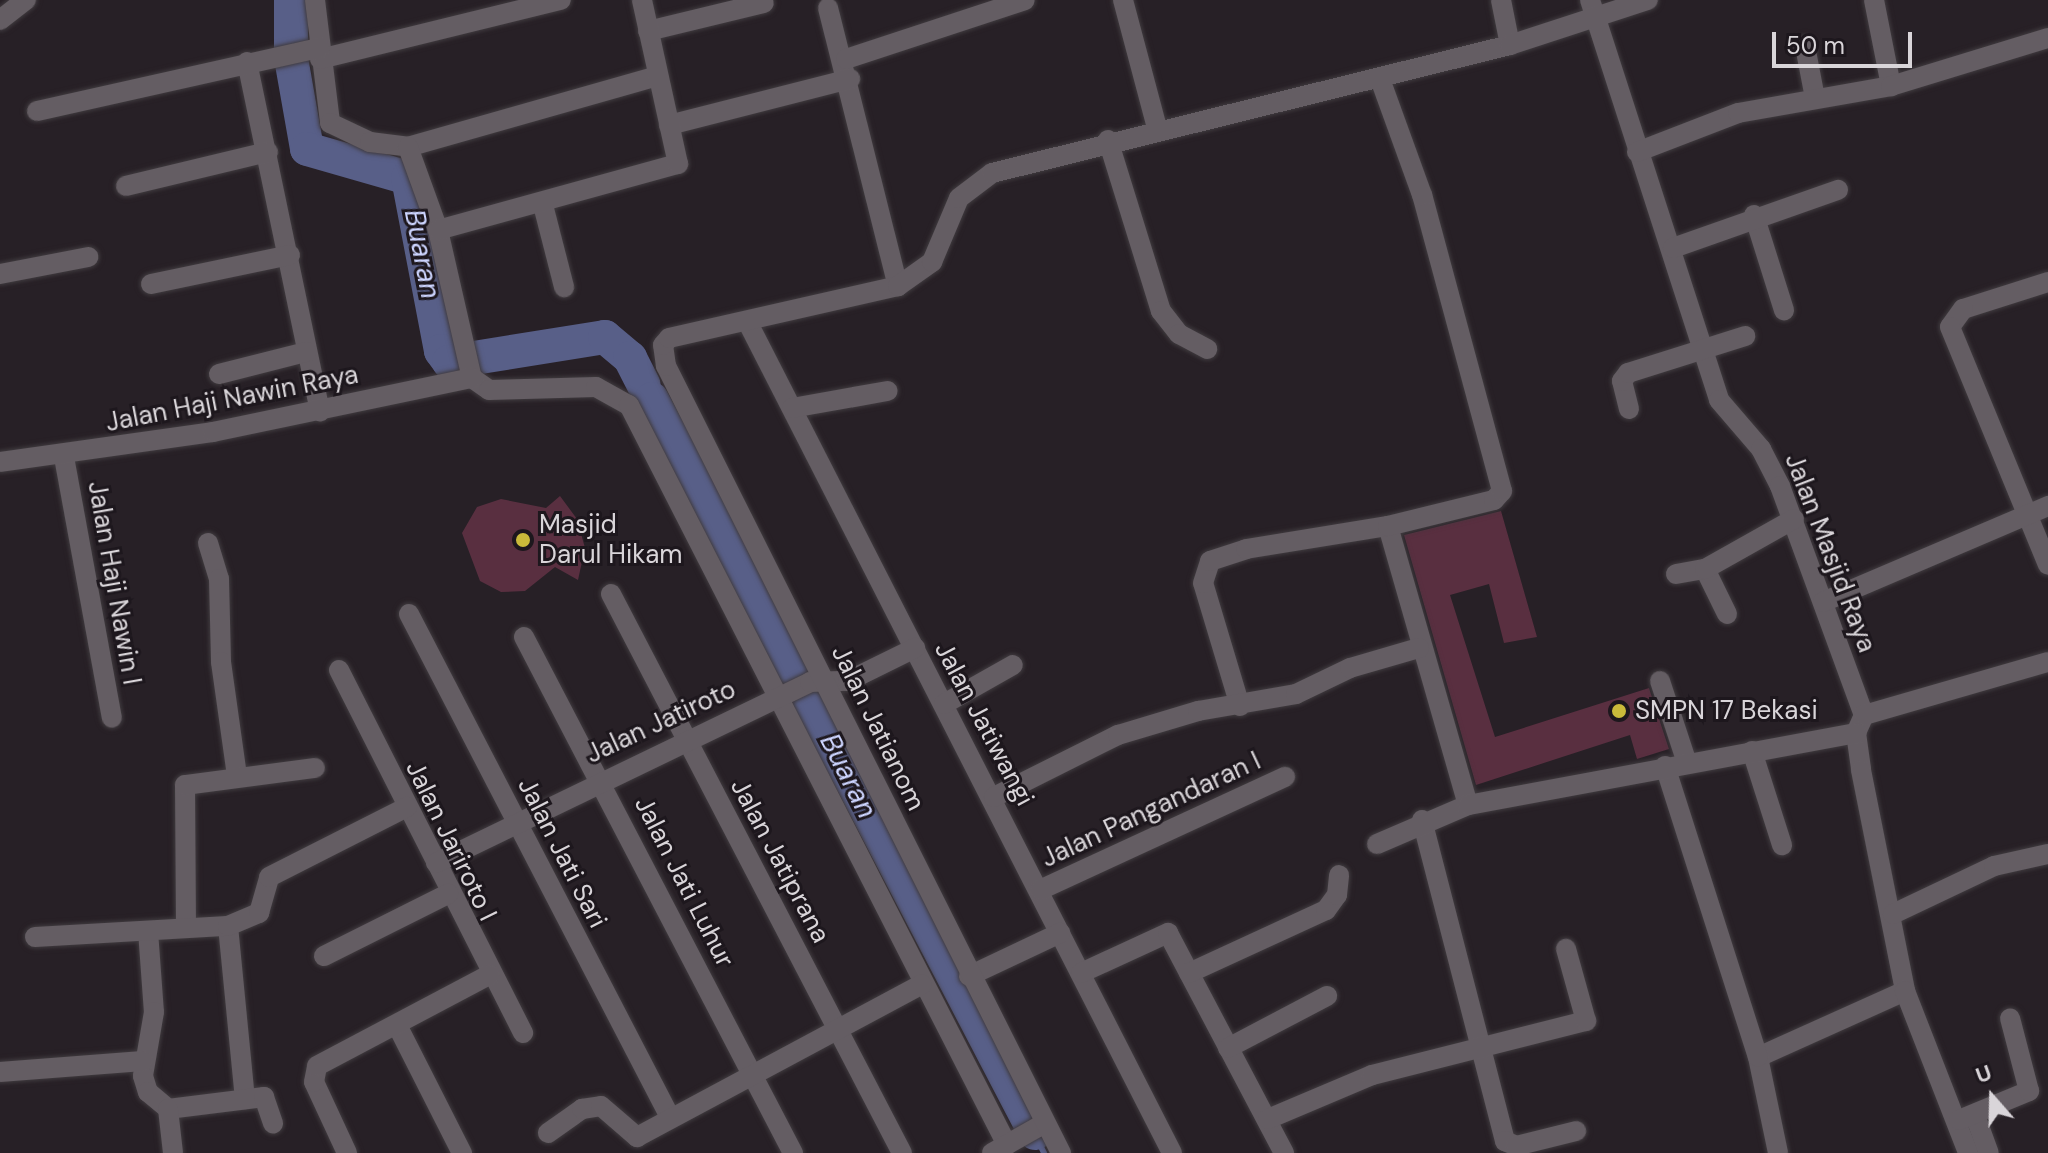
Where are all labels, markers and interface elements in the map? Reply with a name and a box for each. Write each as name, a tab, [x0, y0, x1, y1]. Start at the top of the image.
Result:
scale bar	[1776, 16, 1916, 66]
text: 50 m	[1786, 30, 1845, 61]
water label: Buaran	[397, 206, 447, 302]
street label: Jalan Haji Nawin Raya	[103, 359, 361, 439]
street label: Jalan Masjid Raya	[1778, 449, 1882, 657]
street label: Jalan Haji Nawin I	[81, 479, 147, 687]
place label: Masjid Darul Hikam	[539, 509, 683, 570]
marker: Masjid Darul Hikam	[514, 531, 532, 549]
street label: Jalan Jatiwangi	[928, 637, 1040, 811]
street label: Jalan Jatianom	[825, 640, 931, 816]
street label: Jalan Jatiroto	[581, 674, 741, 770]
place label: SMPN 17 Bekasi	[1635, 695, 1818, 727]
marker: SMPN 17 Bekasi	[1610, 702, 1628, 720]
water label: Buaran	[813, 728, 883, 824]
street label: Jalan Pangandaran I	[1036, 746, 1266, 874]
street label: Jalan Jariroto I	[399, 756, 503, 926]
street label: Jalan Jati Sari	[511, 773, 613, 933]
street label: Jalan Jatiprana	[724, 774, 836, 948]
street label: Jalan Jati Luhur	[628, 792, 740, 972]
north arrow	[1952, 1057, 2032, 1137]
text: U	[1972, 1058, 1996, 1090]

